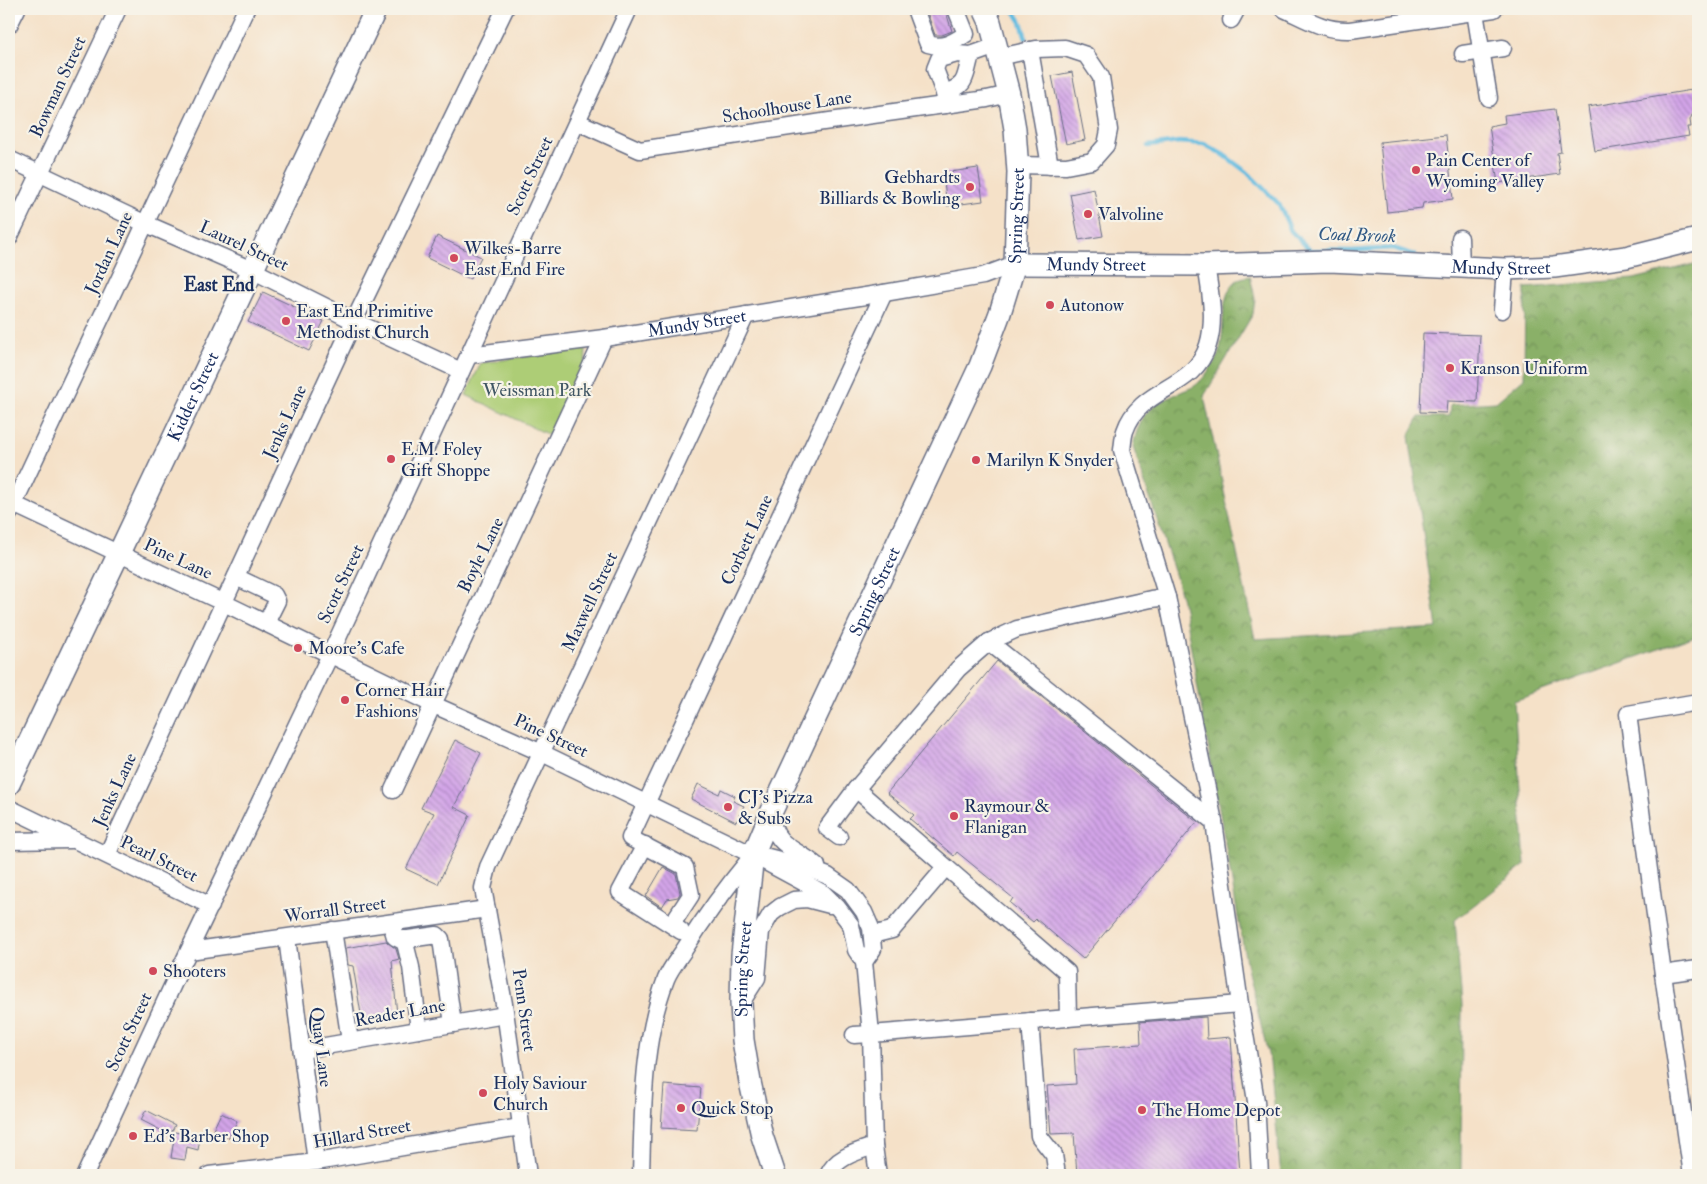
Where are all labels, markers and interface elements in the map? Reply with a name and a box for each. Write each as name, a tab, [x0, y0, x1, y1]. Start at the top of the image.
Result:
street label: Bowman Street	[24, 32, 92, 141]
street label: Schoolhouse Lane	[721, 85, 854, 129]
street label: Scott Street	[502, 133, 558, 219]
place label: Pain Center of Wyoming Valley	[1425, 149, 1545, 193]
marker: Pain Center of Wyoming Valley	[1410, 164, 1422, 176]
place label: Gebhardts Billiards & Bowling	[819, 166, 961, 210]
street label: Spring Street	[1004, 167, 1030, 264]
marker: Gebhardts Billiards & Bowling	[964, 181, 976, 193]
place label: Valvoline	[1098, 203, 1164, 226]
street label: Jordan Lane	[79, 207, 138, 299]
marker: Valvoline	[1082, 208, 1094, 220]
street label: Laurel Street	[196, 215, 292, 277]
water label: Coal Brook	[1318, 222, 1397, 248]
place label: Wilkes-Barre East End Fire	[463, 237, 566, 281]
marker: Wilkes-Barre East End Fire	[448, 252, 460, 264]
street label: Mundy Street	[1046, 253, 1146, 276]
street label: Mundy Street	[1450, 255, 1551, 281]
district label: East End	[184, 273, 255, 297]
place label: Autonow	[1059, 294, 1125, 317]
marker: Autonow	[1044, 299, 1056, 311]
place label: East End Primitive Methodist Church	[296, 300, 434, 344]
street label: Mundy Street	[646, 304, 748, 342]
marker: East End Primitive Methodist Church	[280, 315, 292, 327]
street label: Kidder Street	[162, 348, 224, 445]
place label: Kranson Uniform	[1460, 357, 1588, 380]
marker: Kranson Uniform	[1444, 362, 1456, 374]
park label: Weissman Park	[482, 379, 592, 402]
street label: Jenks Lane	[257, 381, 312, 464]
place label: E.M. Foley Gift Shoppe	[401, 438, 491, 482]
place label: Marilyn K Snyder	[986, 449, 1114, 472]
marker: E.M. Foley Gift Shoppe	[385, 453, 397, 465]
marker: Marilyn K Snyder	[970, 454, 982, 466]
street label: Corbett Lane	[716, 490, 778, 589]
street label: Boyle Lane	[453, 513, 509, 597]
street label: Pine Lane	[140, 533, 216, 585]
street label: Scott Street	[313, 541, 369, 627]
street label: Spring Street	[844, 543, 905, 640]
street label: Maxwell Street	[557, 548, 623, 656]
place label: Moore's Cafe	[308, 637, 405, 660]
marker: Moore's Cafe	[292, 642, 304, 654]
place label: Corner Hair Fashions	[355, 679, 445, 723]
marker: Corner Hair Fashions	[339, 694, 351, 706]
street label: Pine Street	[510, 709, 592, 763]
street label: Jenks Lane	[87, 749, 142, 832]
place label: CJ's Pizza & Subs	[738, 786, 813, 830]
place label: Raymour & Flanigan	[964, 795, 1049, 839]
marker: CJ's Pizza & Subs	[722, 801, 734, 813]
marker: Raymour & Flanigan	[948, 810, 960, 822]
street label: Pearl Street	[116, 830, 202, 888]
street label: Worrall Street	[282, 891, 388, 929]
street label: Spring Street	[729, 920, 757, 1018]
place label: Shooters	[163, 960, 226, 983]
marker: Shooters	[147, 965, 159, 977]
street label: Penn Street	[507, 967, 541, 1053]
street label: Scott Street	[101, 989, 157, 1075]
street label: Reader Lane	[353, 994, 448, 1032]
street label: Quay Lane	[305, 1006, 337, 1089]
place label: Holy Saviour Church	[493, 1072, 587, 1116]
marker: Holy Saviour Church	[477, 1087, 489, 1099]
place label: Quick Stop	[691, 1097, 773, 1120]
place label: The Home Depot	[1152, 1099, 1280, 1122]
marker: Quick Stop	[675, 1102, 687, 1114]
marker: The Home Depot	[1136, 1104, 1148, 1116]
street label: Hillard Street	[311, 1114, 413, 1154]
place label: Ed's Barber Shop	[143, 1125, 269, 1148]
marker: Ed's Barber Shop	[127, 1130, 139, 1142]

